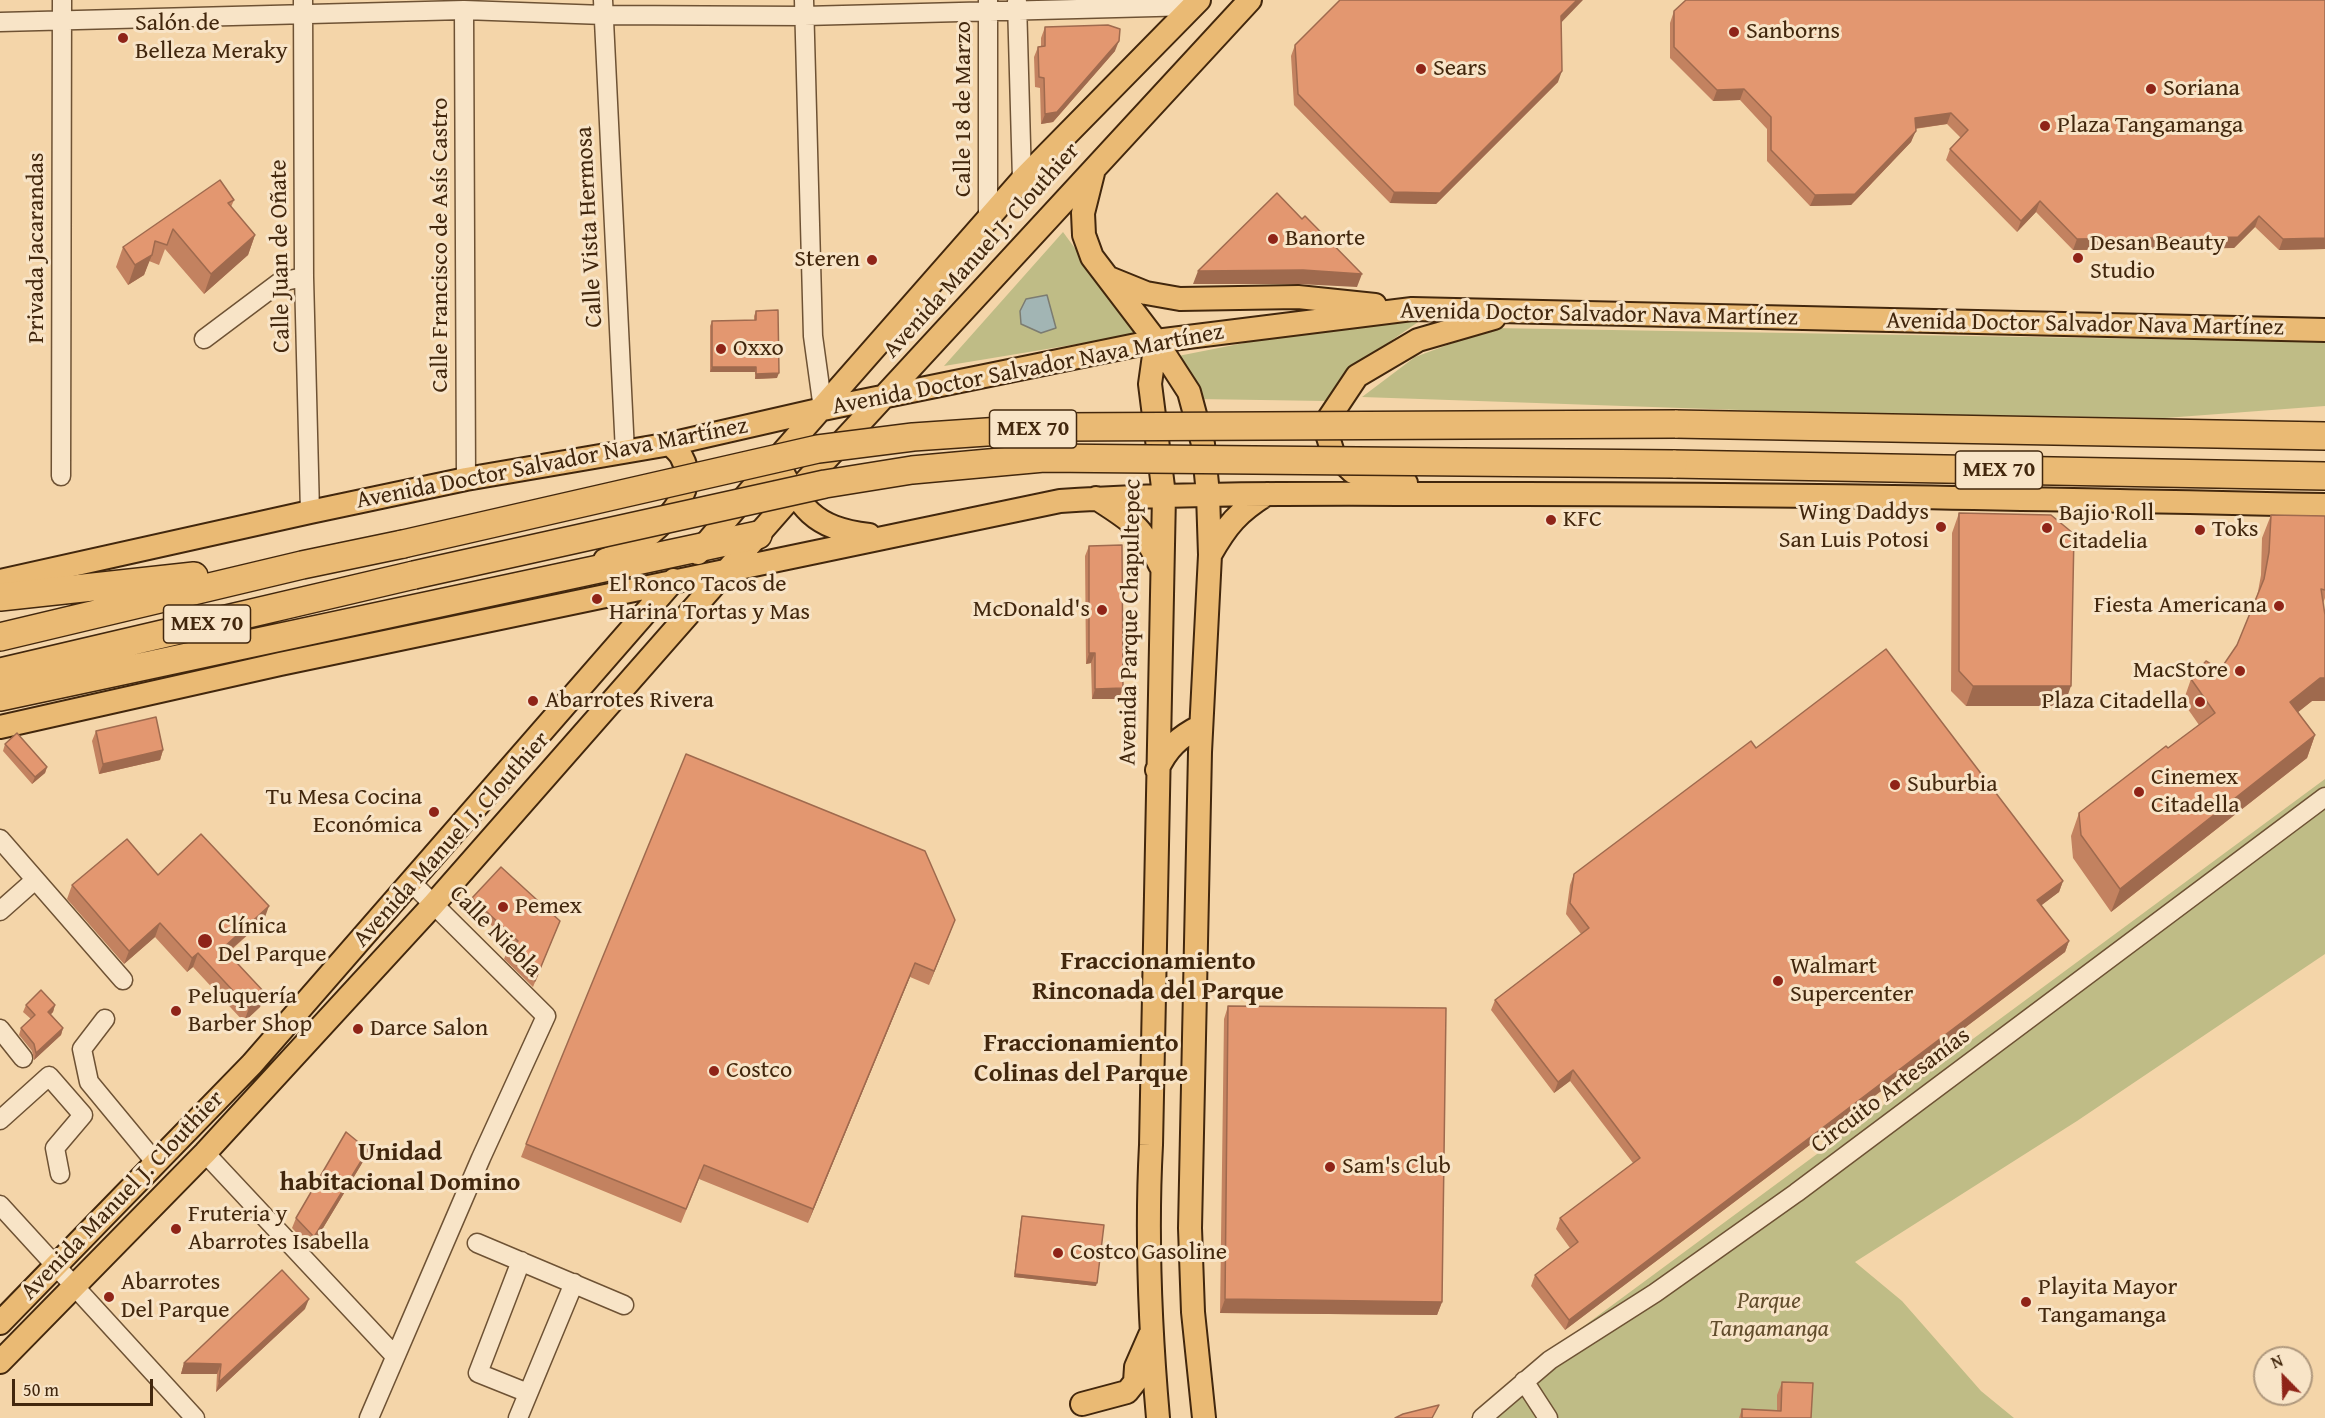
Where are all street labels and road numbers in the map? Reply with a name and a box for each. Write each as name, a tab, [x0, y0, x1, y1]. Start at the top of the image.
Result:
street label: Calle 18 de Marzo	[950, 21, 978, 197]
street label: Calle Francisco de Asís Castro	[427, 98, 455, 392]
street label: Calle Vista Hermosa	[570, 126, 610, 328]
street label: Avenida Manuel J. Clouthier	[878, 137, 1086, 365]
street label: Privada Jacarandas	[23, 153, 51, 343]
street label: Calle Juan de Oñate	[265, 159, 297, 353]
street label: Avenida Doctor Salvador Nava Martínez	[1400, 297, 1798, 333]
street label: Avenida Doctor Salvador Nava Martínez	[1886, 307, 2284, 343]
street label: Avenida Doctor Salvador Nava Martínez	[830, 318, 1226, 422]
road number: MEX 70	[990, 410, 1076, 448]
street label: Avenida Doctor Salvador Nava Martínez	[354, 412, 750, 516]
road number: MEX 70	[1956, 451, 2042, 489]
street label: Avenida Parque Chapultepec	[1114, 478, 1148, 766]
road number: MEX 70	[164, 605, 250, 643]
street label: Avenida Manuel J. Clouthier	[348, 726, 556, 954]
street label: Calle Niebla	[443, 880, 547, 984]
street label: Circuito Artesanías	[1806, 1022, 1976, 1160]
street label: Avenida Manuel J. Clouthier	[15, 1085, 231, 1307]

